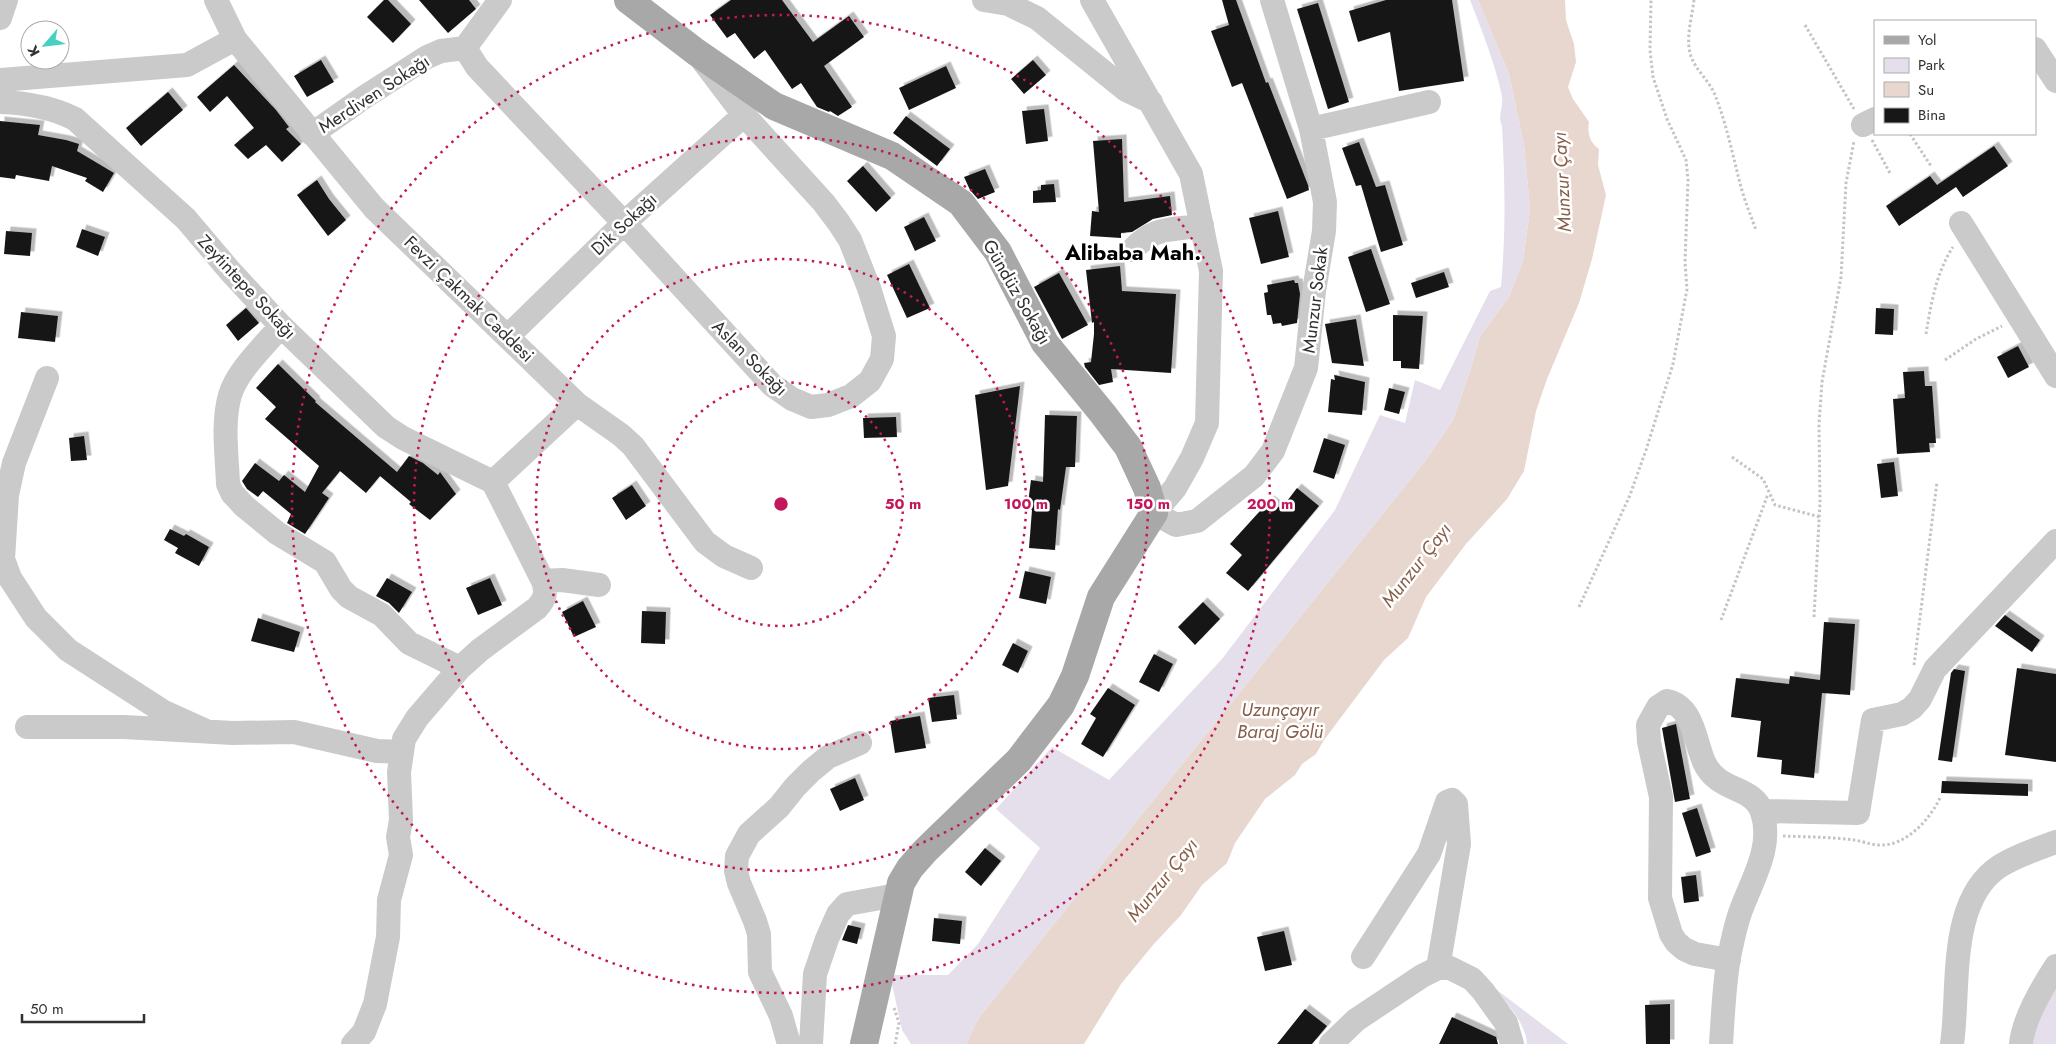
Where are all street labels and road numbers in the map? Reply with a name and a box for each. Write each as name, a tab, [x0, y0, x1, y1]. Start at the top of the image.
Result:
street label: Merdiven Sokağı	[313, 48, 435, 140]
street label: Dik Sokağı	[585, 187, 663, 261]
street label: Zeytintepe Sokağı	[192, 229, 302, 345]
street label: Fevzi Çakmak Caddesi	[398, 230, 540, 368]
street label: Gündüz Sokağı	[976, 235, 1058, 349]
street label: Munzur Sokak	[1296, 245, 1334, 355]
street label: Aslan Sokağı	[706, 314, 794, 402]

